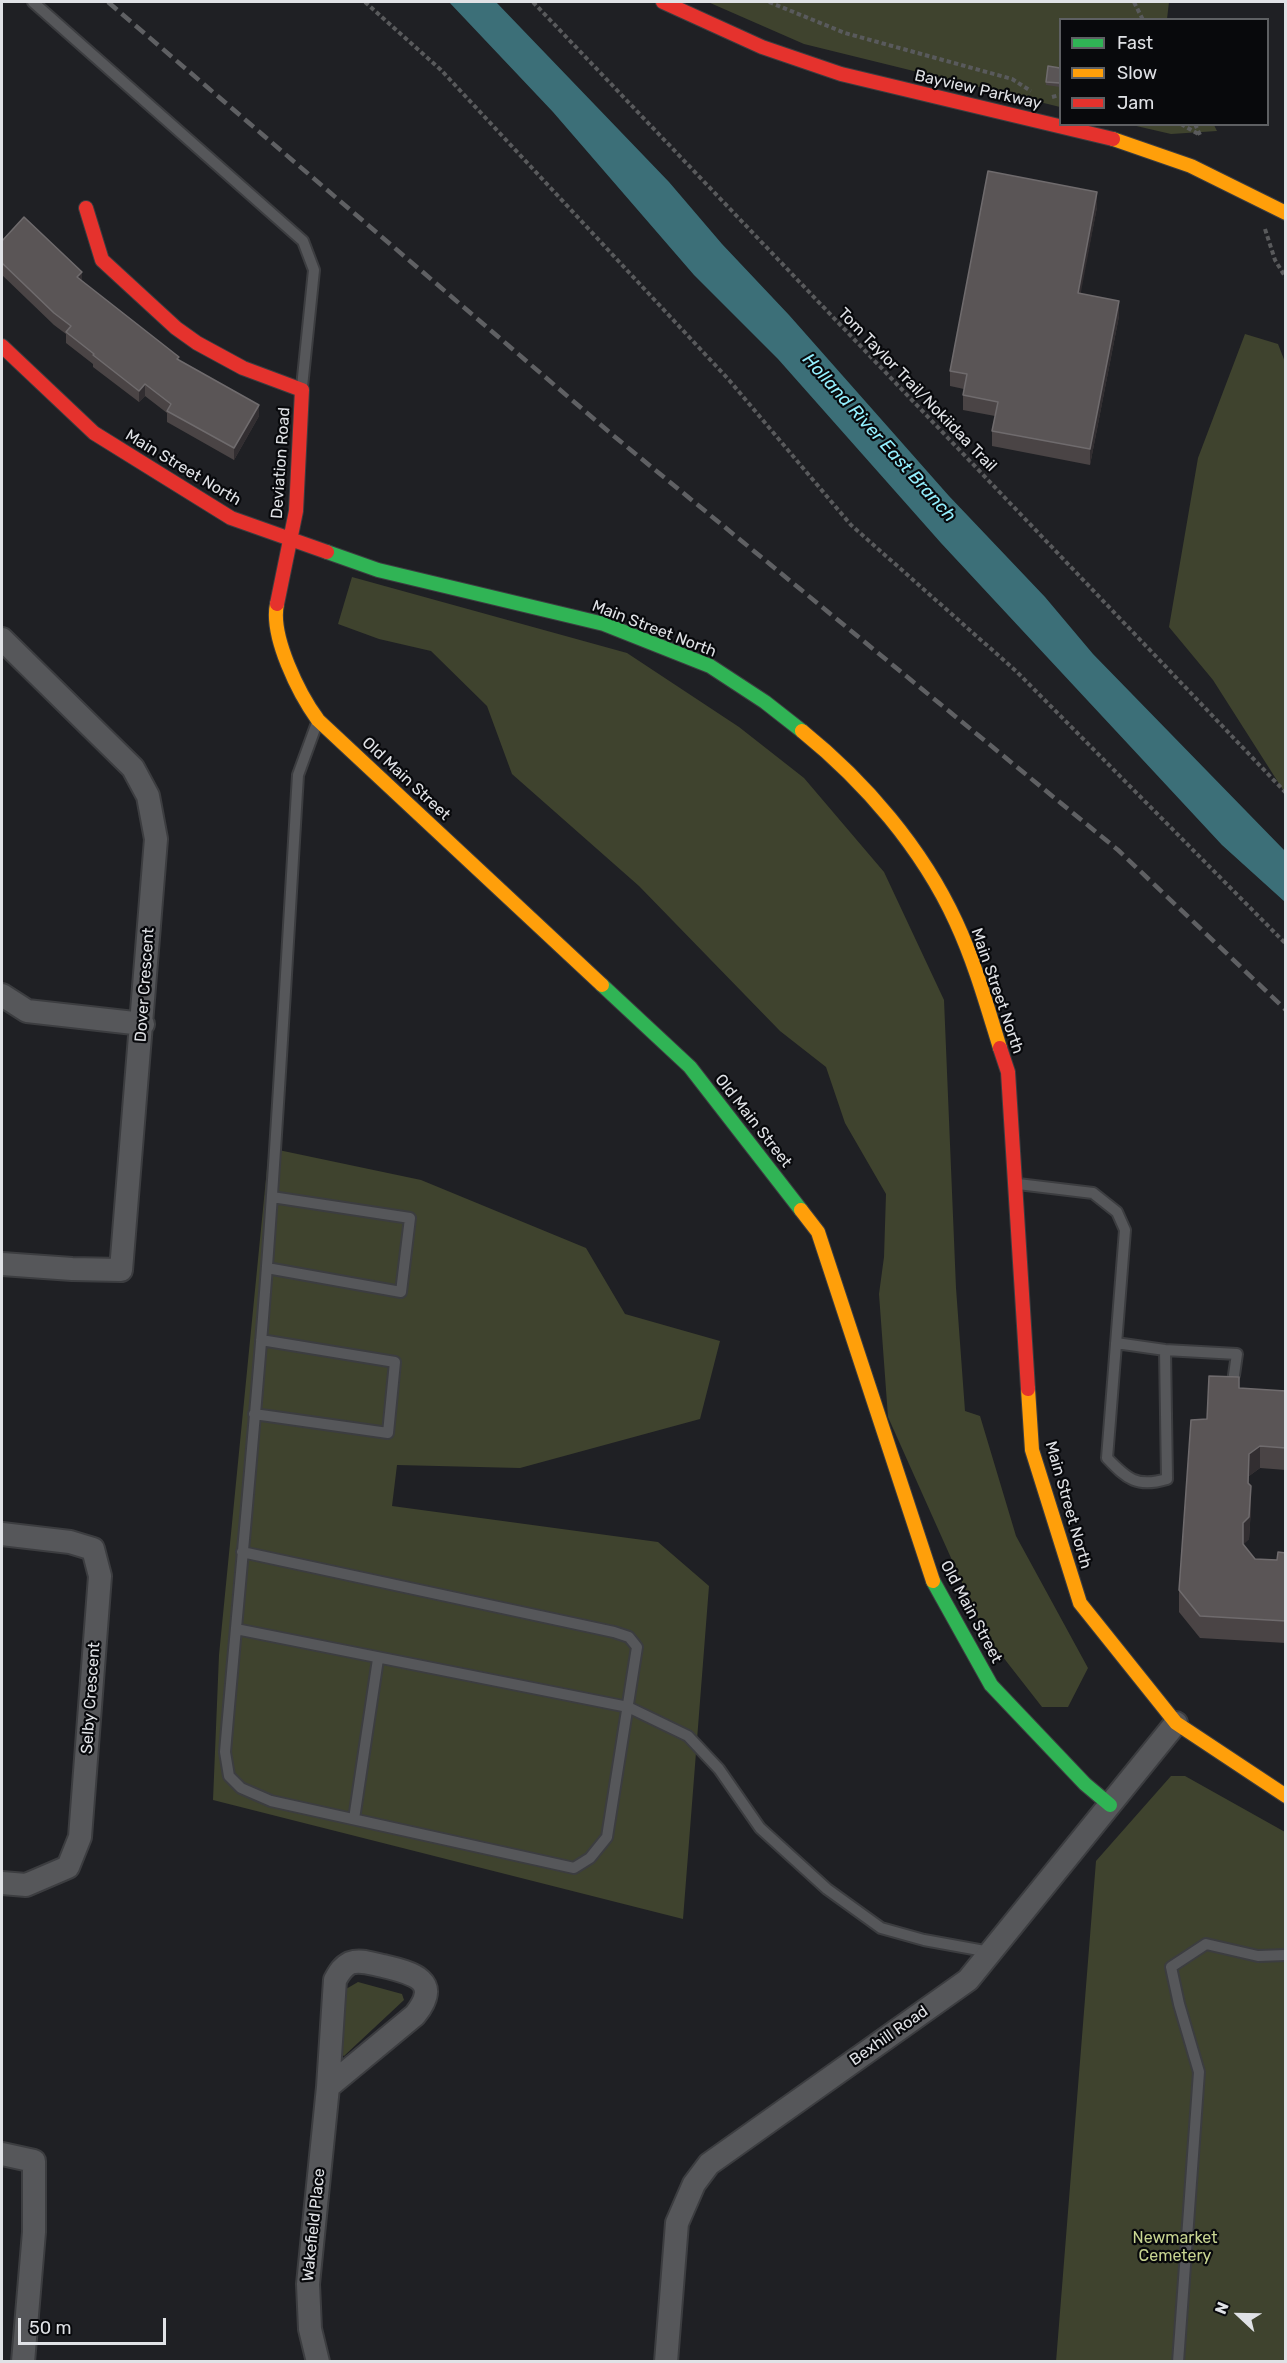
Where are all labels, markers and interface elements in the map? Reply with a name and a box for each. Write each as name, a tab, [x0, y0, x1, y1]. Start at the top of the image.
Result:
legend	[1059, 18, 1269, 126]
text: Fast	[1117, 32, 1153, 54]
text: Slow	[1117, 62, 1157, 84]
street label: Bayview Parkway	[913, 66, 1043, 114]
text: Jam	[1117, 92, 1154, 114]
street label: Tom Taylor Trail/Nokiidaa Trail	[834, 304, 1000, 476]
water label: Holland River East Branch	[798, 349, 960, 527]
street label: Deviation Road	[268, 406, 294, 520]
street label: Main Street North	[122, 426, 244, 510]
street label: Main Street North	[589, 596, 719, 662]
street label: Old Main Street	[358, 733, 454, 825]
street label: Main Street North	[967, 926, 1027, 1056]
street label: Dover Crescent	[131, 927, 159, 1043]
street label: Old Main Street	[711, 1070, 795, 1172]
street label: Main Street North	[1041, 1439, 1095, 1571]
street label: Old Main Street	[936, 1557, 1006, 1667]
street label: Selby Crescent	[78, 1641, 104, 1755]
street label: Bexhill Road	[846, 2002, 932, 2070]
street label: Wakefield Place	[298, 2167, 330, 2283]
park label: Newmarket Cemetery	[1133, 2228, 1217, 2266]
north arrow	[1209, 2285, 1269, 2345]
text: N	[1211, 2299, 1233, 2317]
scale bar	[21, 2306, 170, 2344]
text: 50 m	[29, 2317, 72, 2339]

